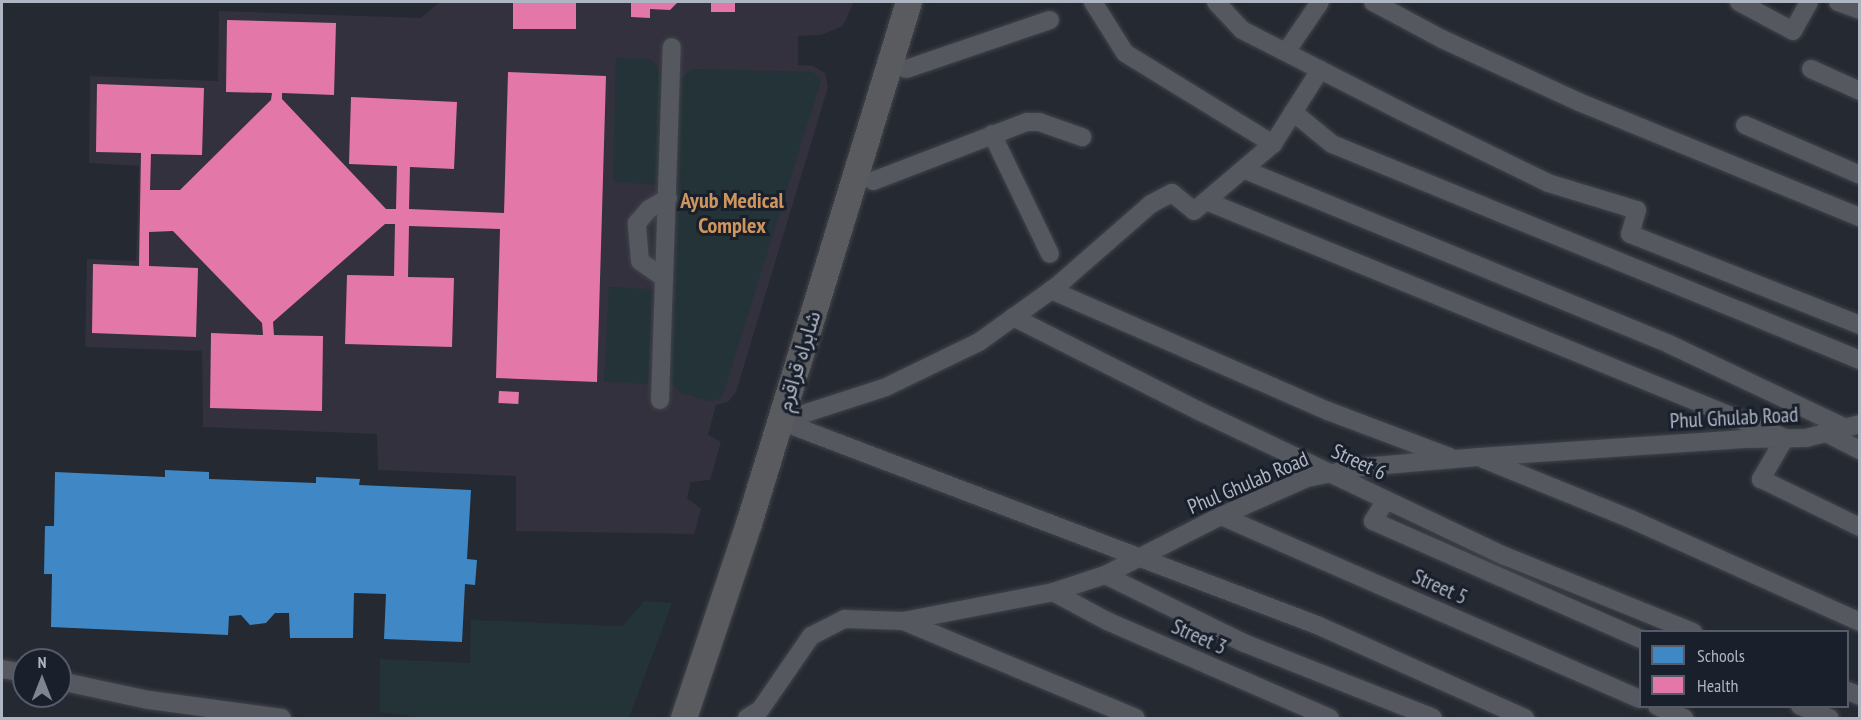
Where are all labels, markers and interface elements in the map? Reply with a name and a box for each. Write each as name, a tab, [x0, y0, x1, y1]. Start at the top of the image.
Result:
district label: Ayub Medical Complex	[680, 187, 784, 238]
street label: شاہراہ قراقرم	[772, 308, 826, 414]
street label: Phul Ghulab Road	[1669, 402, 1799, 434]
street label: Street 6	[1328, 438, 1390, 486]
street label: Phul Ghulab Road	[1184, 446, 1312, 520]
street label: Street 5	[1409, 564, 1471, 610]
street label: Street 3	[1168, 614, 1230, 660]
legend	[1639, 630, 1849, 708]
text: Schools	[1697, 644, 1745, 667]
north arrow	[12, 648, 72, 708]
text: N	[38, 652, 46, 672]
text: Health	[1697, 674, 1738, 697]

